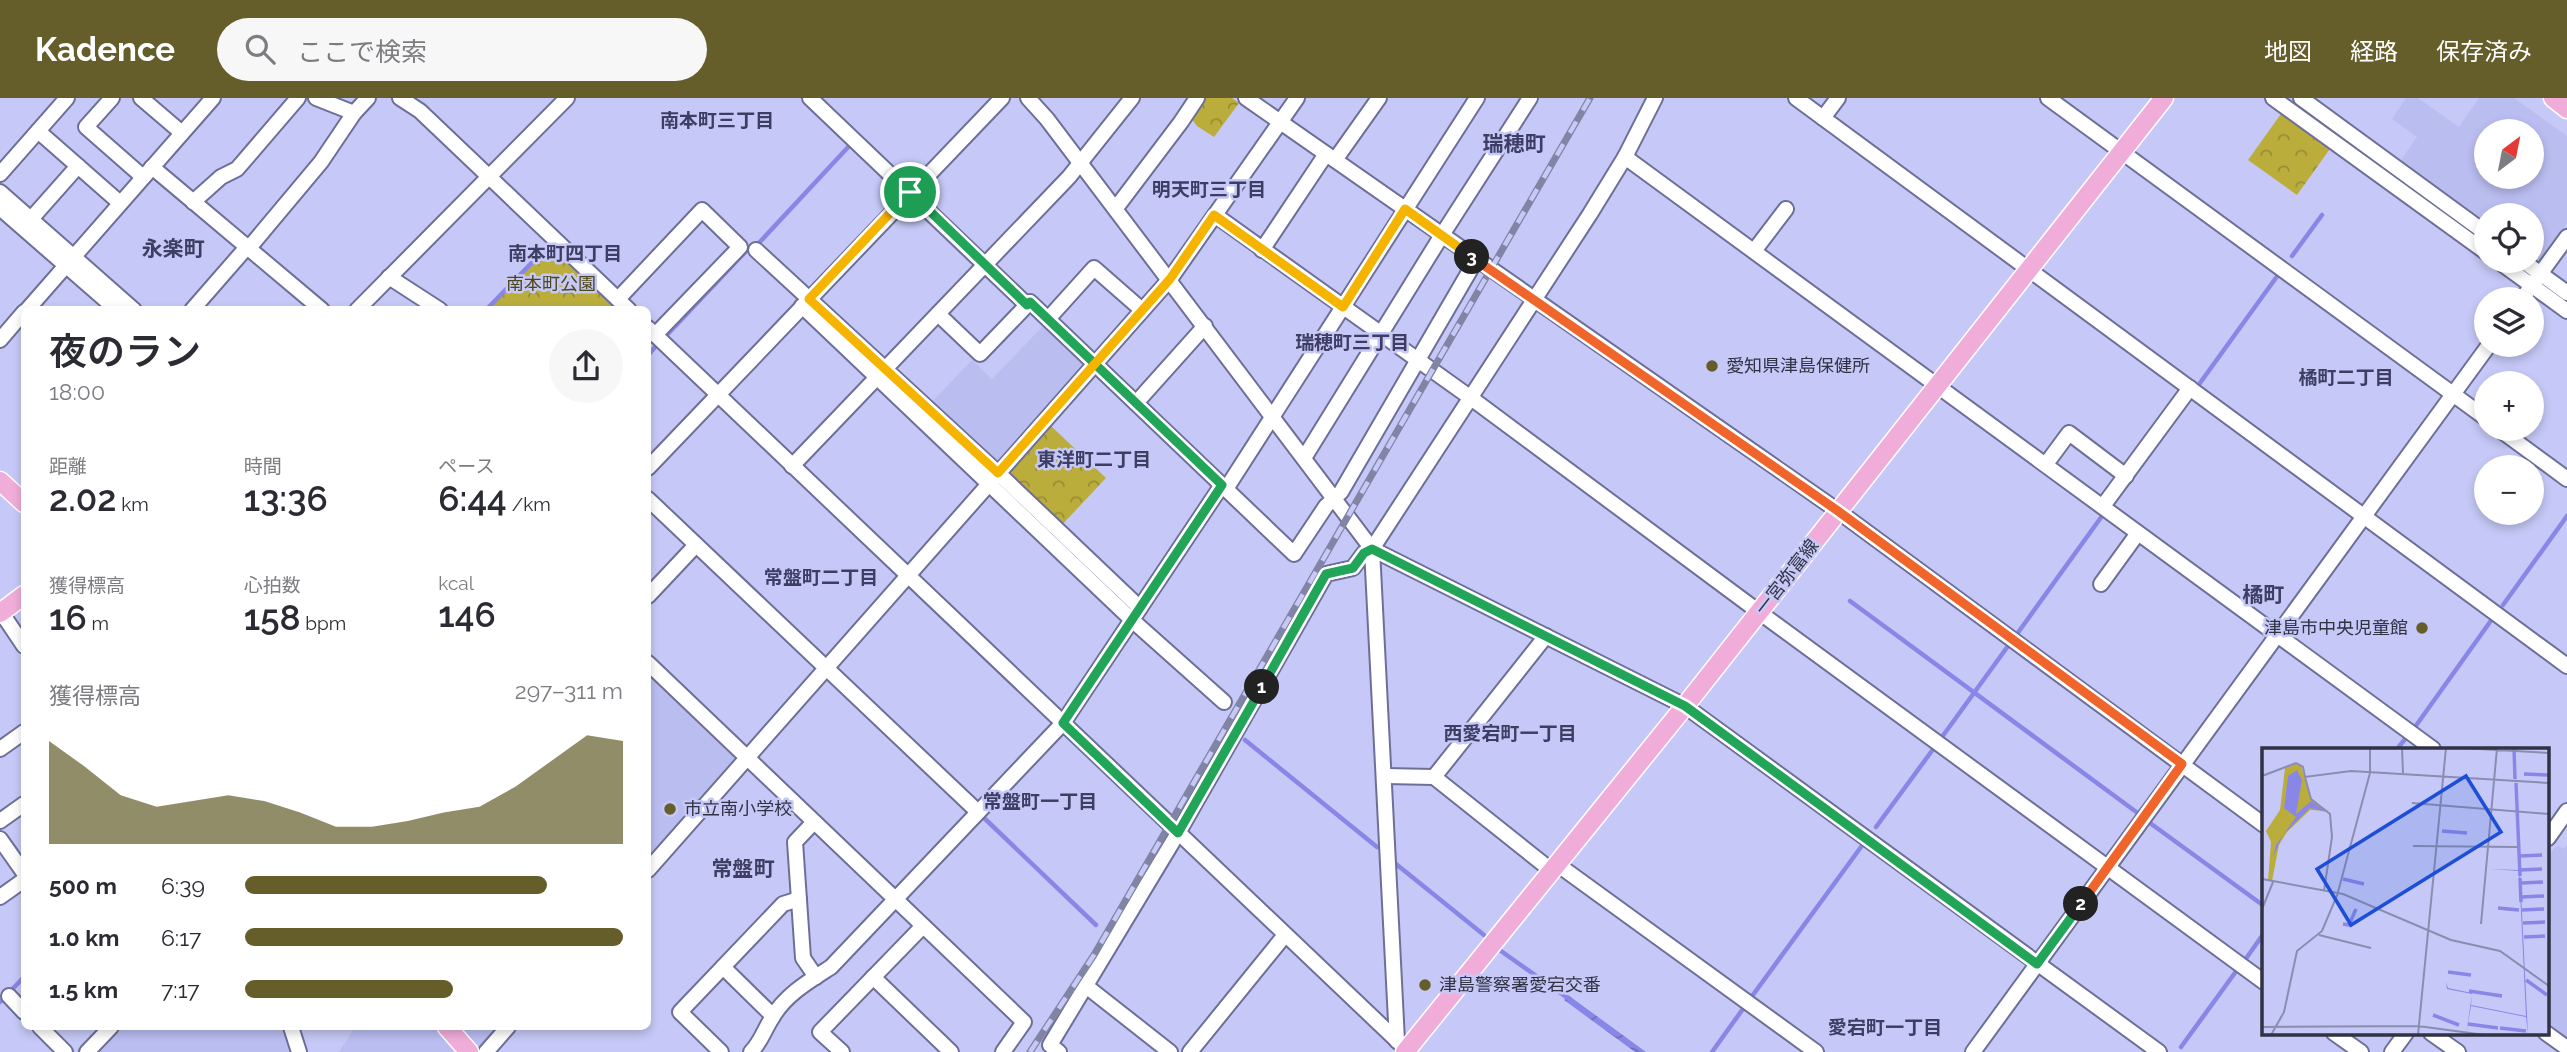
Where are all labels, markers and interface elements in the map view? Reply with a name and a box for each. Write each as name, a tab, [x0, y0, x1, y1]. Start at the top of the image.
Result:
search box	[217, 18, 707, 81]
text: Kadence	[35, 30, 175, 69]
icon: search	[241, 30, 279, 68]
text: ここで検索	[297, 37, 427, 67]
text: 地図	[2264, 37, 2312, 66]
text: 経路	[2350, 37, 2398, 66]
text: 保存済み	[2436, 37, 2532, 66]
district label: 南本町三丁目	[660, 109, 774, 131]
north arrow	[2474, 119, 2544, 189]
map controls	[2474, 119, 2544, 525]
district label: 瑞穂町	[1483, 131, 1546, 156]
pin	[880, 162, 940, 222]
icon: arrive	[891, 173, 929, 211]
district label: 明天町三丁目	[1152, 178, 1266, 200]
button: locate	[2474, 203, 2544, 273]
district label: 永楽町	[142, 236, 205, 261]
pin: 3	[1454, 240, 1490, 274]
district label: 南本町四丁目	[508, 242, 622, 264]
text: 3	[1466, 245, 1477, 267]
park label: 南本町公園	[506, 273, 596, 294]
button: layers	[2474, 287, 2544, 357]
text: 夜のラン	[49, 329, 201, 374]
button: share	[549, 329, 623, 403]
district label: 瑞穂町三丁目	[1295, 331, 1409, 353]
place label: 愛知県津島保健所	[1726, 355, 1870, 376]
marker: 愛知県津島保健所	[1704, 358, 1720, 374]
district label: 橘町二丁目	[2298, 366, 2394, 388]
button: +	[2474, 371, 2544, 441]
text: 18:00	[49, 378, 105, 405]
district label: 東洋町二丁目	[1037, 448, 1151, 470]
text: 距離	[49, 455, 87, 477]
text: 時間	[244, 455, 282, 477]
text: ペース	[438, 455, 494, 477]
button: −	[2474, 455, 2544, 525]
text: 2.02	[49, 478, 116, 519]
text: 13:36	[244, 478, 328, 519]
text: 6:44	[438, 478, 507, 519]
text: km	[116, 493, 149, 515]
text: /km	[507, 493, 551, 515]
street label: 一宮弥富線	[1751, 535, 1823, 619]
district label: 常盤町二丁目	[764, 566, 878, 588]
text: kcal	[438, 572, 474, 594]
text: 獲得標高	[49, 574, 125, 596]
text: 心拍数	[244, 574, 301, 596]
district label: 橘町	[2242, 582, 2284, 607]
text: 146	[438, 594, 496, 635]
text: 16	[49, 597, 87, 638]
text: 158	[244, 597, 300, 638]
text: m	[87, 612, 109, 634]
text: bpm	[300, 612, 346, 634]
place label: 津島市中央児童館	[2264, 617, 2408, 638]
marker: 津島市中央児童館	[2414, 620, 2430, 636]
pin: 1	[1244, 670, 1280, 704]
text: 1	[1257, 675, 1266, 697]
text: 297–311 m	[515, 677, 623, 704]
text: 獲得標高	[49, 682, 141, 709]
district label: 西愛宕町一丁目	[1443, 722, 1577, 744]
inset map	[2262, 748, 2550, 1034]
district label: 常盤町一丁目	[983, 790, 1097, 812]
place label: 市立南小学校	[684, 798, 792, 819]
marker: 市立南小学校	[662, 801, 678, 817]
district label: 常盤町	[712, 856, 775, 881]
text: 500 m	[49, 872, 117, 899]
text: 6:39	[161, 872, 205, 899]
pin: 2	[2064, 886, 2098, 922]
text: 2	[2075, 892, 2086, 914]
text: 1.0 km	[49, 924, 119, 951]
text: 6:17	[161, 924, 201, 951]
place label: 津島警察署愛宕交番	[1439, 974, 1601, 995]
text: 1.5 km	[49, 976, 118, 1003]
text: 7:17	[161, 976, 200, 1003]
marker: 津島警察署愛宕交番	[1417, 977, 1433, 993]
district label: 愛宕町一丁目	[1828, 1016, 1942, 1038]

